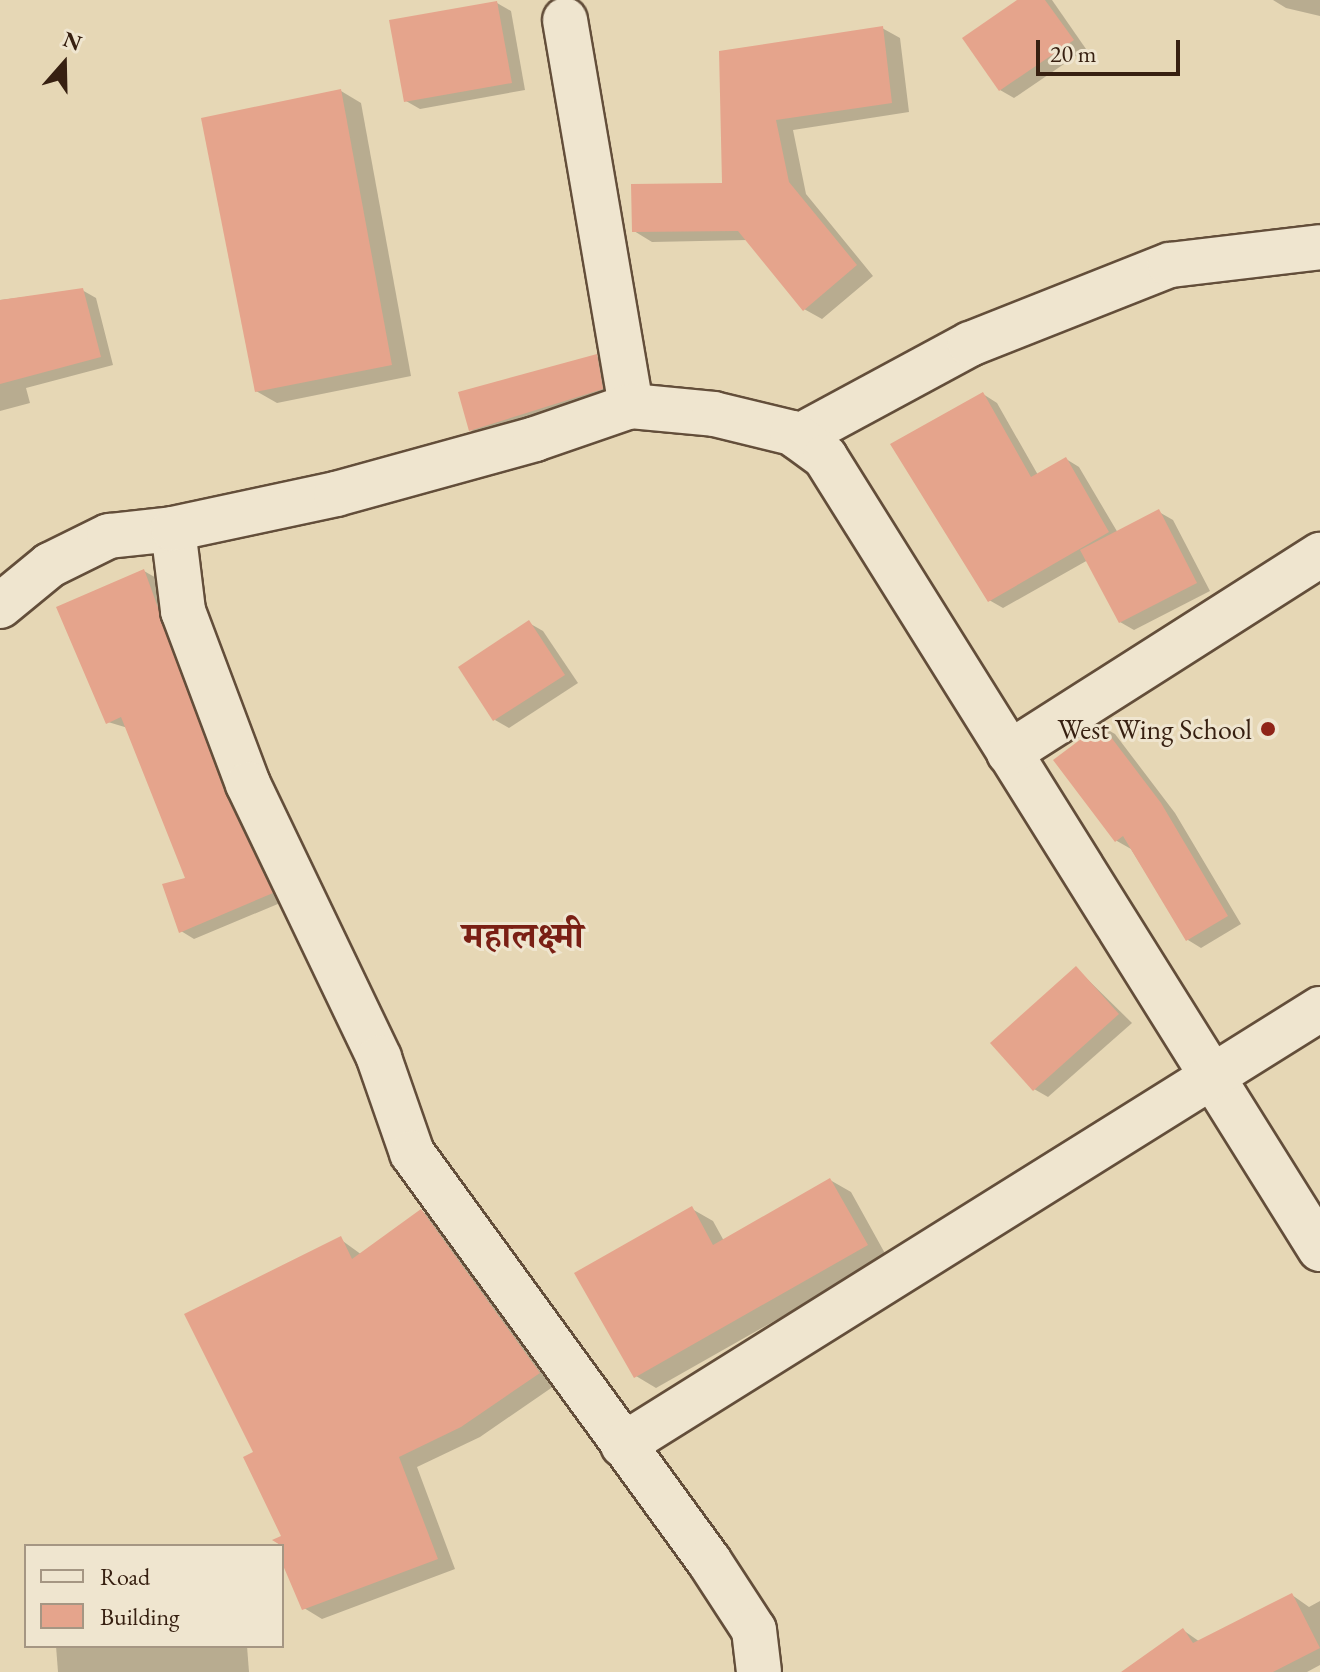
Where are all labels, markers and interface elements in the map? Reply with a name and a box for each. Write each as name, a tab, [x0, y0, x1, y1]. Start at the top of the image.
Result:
north arrow	[24, 24, 104, 104]
text: N	[59, 24, 86, 58]
scale bar	[1040, 24, 1184, 74]
text: 20 m	[1050, 38, 1097, 69]
place label: West Wing School	[1057, 712, 1252, 746]
marker: West Wing School	[1259, 720, 1277, 738]
district label: महालक्ष्मी	[462, 914, 584, 958]
legend	[24, 1544, 284, 1648]
text: Road	[100, 1561, 150, 1592]
text: Building	[100, 1601, 180, 1632]

